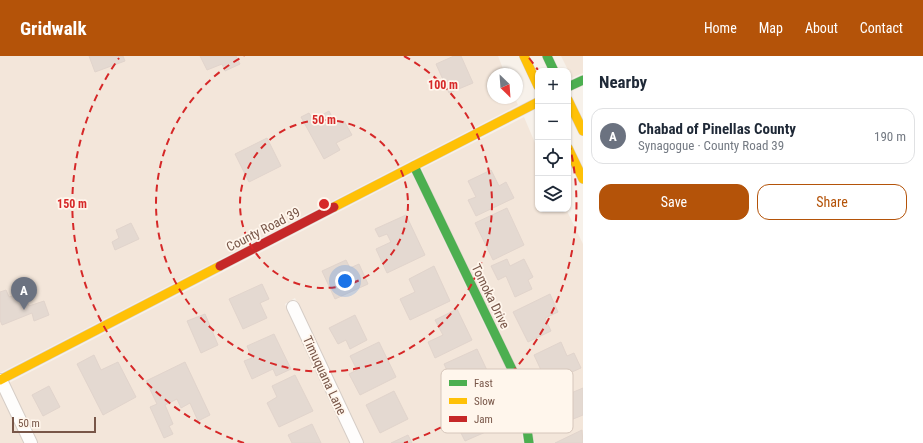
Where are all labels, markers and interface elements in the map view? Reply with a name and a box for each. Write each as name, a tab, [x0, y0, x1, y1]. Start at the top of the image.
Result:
text: Gridwalk	[20, 17, 86, 40]
text: Home	[704, 20, 737, 36]
text: Map	[759, 20, 783, 36]
text: About	[805, 20, 838, 36]
text: Contact	[860, 20, 903, 36]
north arrow	[487, 68, 523, 104]
map controls	[535, 68, 571, 212]
button: +	[535, 68, 571, 104]
text: Nearby	[599, 72, 647, 92]
text: 100 m	[428, 78, 458, 92]
button: −	[535, 104, 571, 140]
text: 50 m	[312, 113, 336, 127]
text: Chabad of Pinellas County	[638, 120, 796, 138]
text: A	[609, 129, 617, 144]
text: 190 m	[874, 129, 906, 144]
text: Synagogue · County Road 39	[638, 138, 784, 153]
button: locate	[535, 140, 571, 176]
button: layers	[535, 176, 571, 212]
button: Save	[599, 184, 749, 220]
button: Share	[757, 184, 907, 220]
text: 150 m	[57, 197, 87, 211]
centre of rings	[317, 197, 331, 211]
street label: County Road 39	[224, 204, 303, 254]
street label: Tomoka Drive	[468, 261, 513, 331]
your location	[335, 271, 355, 291]
pin: A	[11, 277, 37, 310]
street label: Timuquana Lane	[300, 333, 349, 417]
legend	[441, 369, 573, 433]
text: Fast	[474, 377, 493, 390]
text: Slow	[474, 395, 495, 408]
text: Jam	[474, 413, 493, 426]
scale bar	[12, 415, 96, 434]
text: 50 m	[18, 417, 40, 430]

